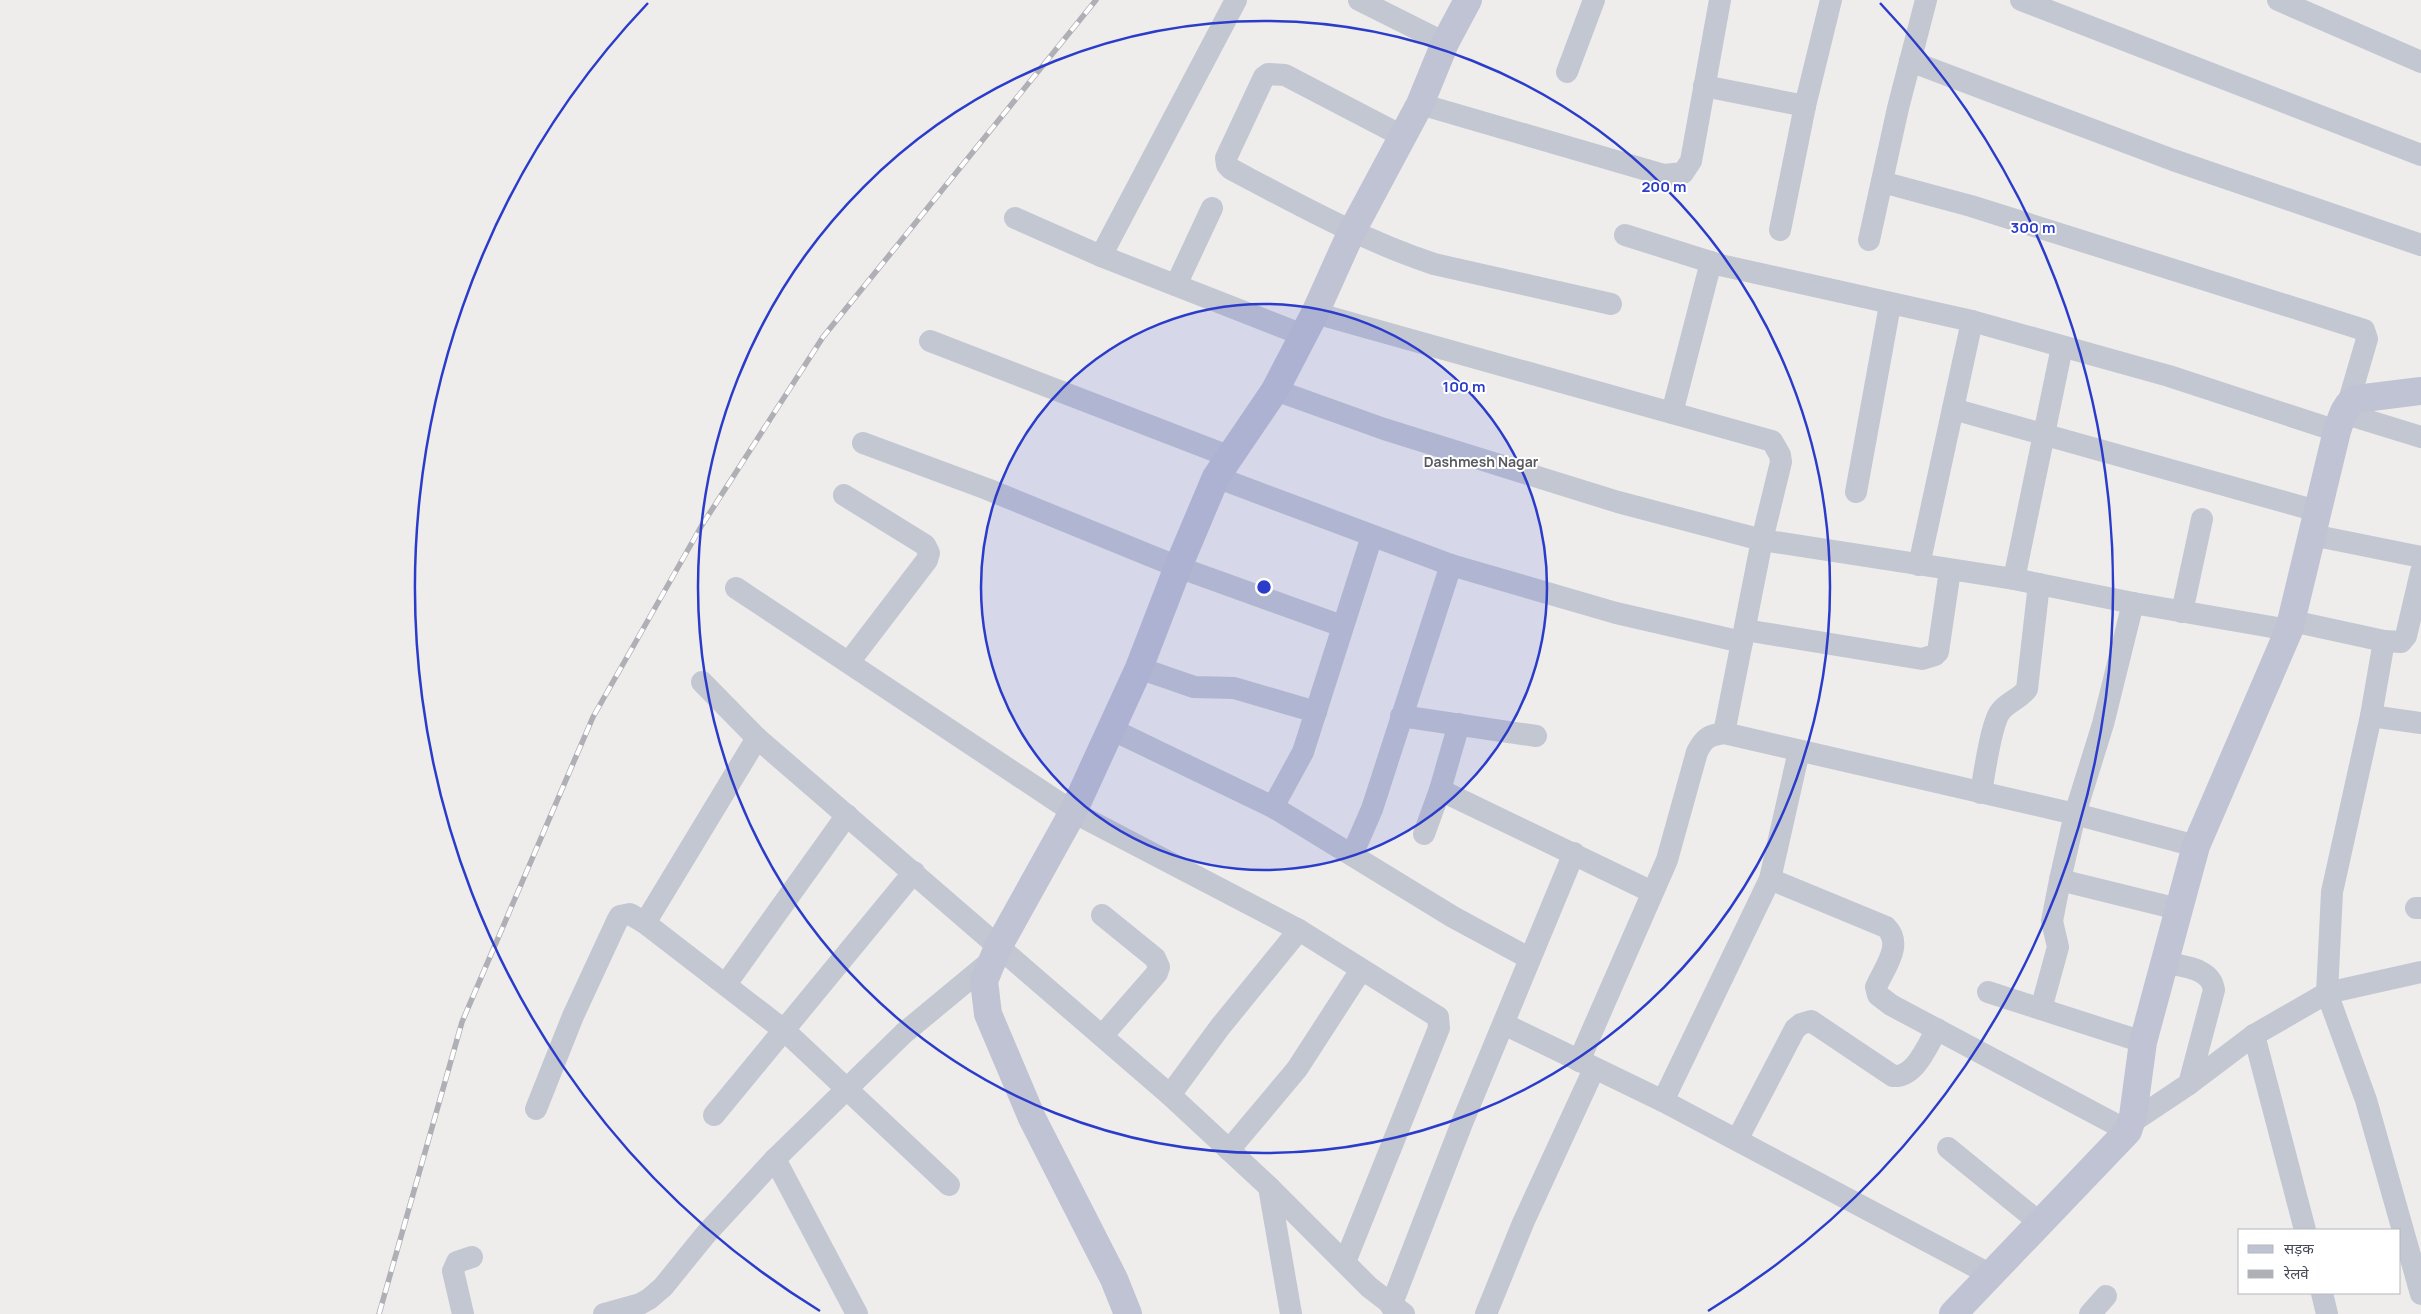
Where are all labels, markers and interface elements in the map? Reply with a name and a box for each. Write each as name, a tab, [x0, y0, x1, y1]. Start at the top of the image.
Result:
text: 200 m	[1641, 176, 1687, 197]
text: 300 m	[2011, 217, 2055, 238]
text: 100 m	[1443, 376, 1485, 397]
district label: Dashmesh Nagar	[1424, 452, 1539, 471]
centre of rings	[1255, 578, 1273, 596]
legend	[2238, 1229, 2401, 1294]
text: सड़क	[2284, 1238, 2314, 1259]
text: रेलवे	[2283, 1263, 2309, 1284]

